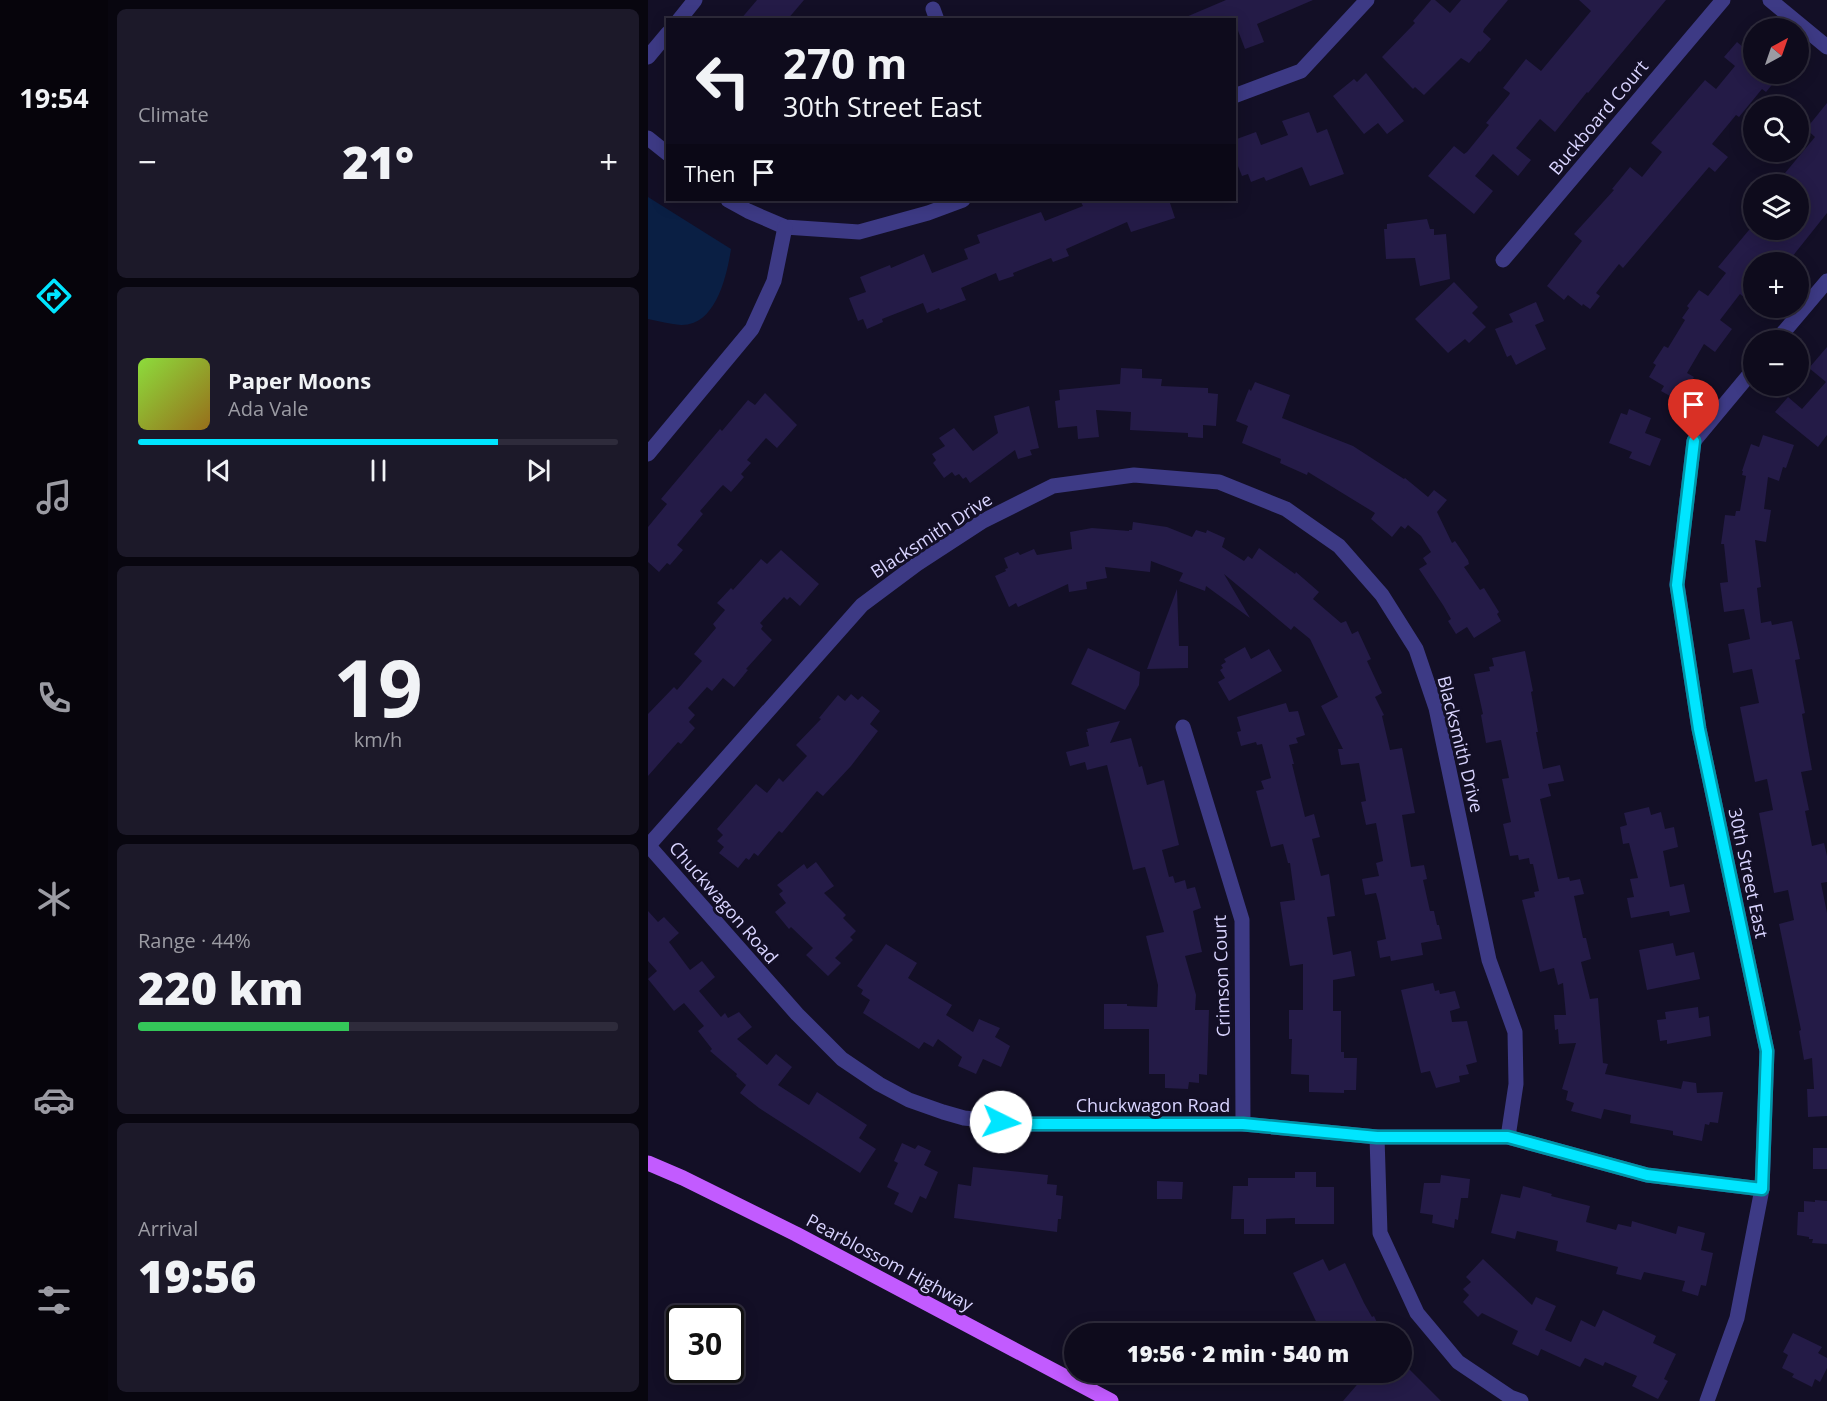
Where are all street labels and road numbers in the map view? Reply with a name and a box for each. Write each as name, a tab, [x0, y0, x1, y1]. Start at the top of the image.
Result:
street label: Buckboard Court	[1543, 55, 1653, 179]
street label: Blacksmith Drive	[866, 487, 996, 583]
street label: Blacksmith Drive	[1432, 673, 1490, 815]
street label: 30th Street East	[1723, 806, 1775, 940]
street label: Chuckwagon Road	[664, 836, 784, 968]
street label: Crimson Court	[1207, 915, 1235, 1037]
street label: Chuckwagon Road	[1076, 1093, 1230, 1117]
street label: Pearblossom Highway	[802, 1208, 978, 1317]

